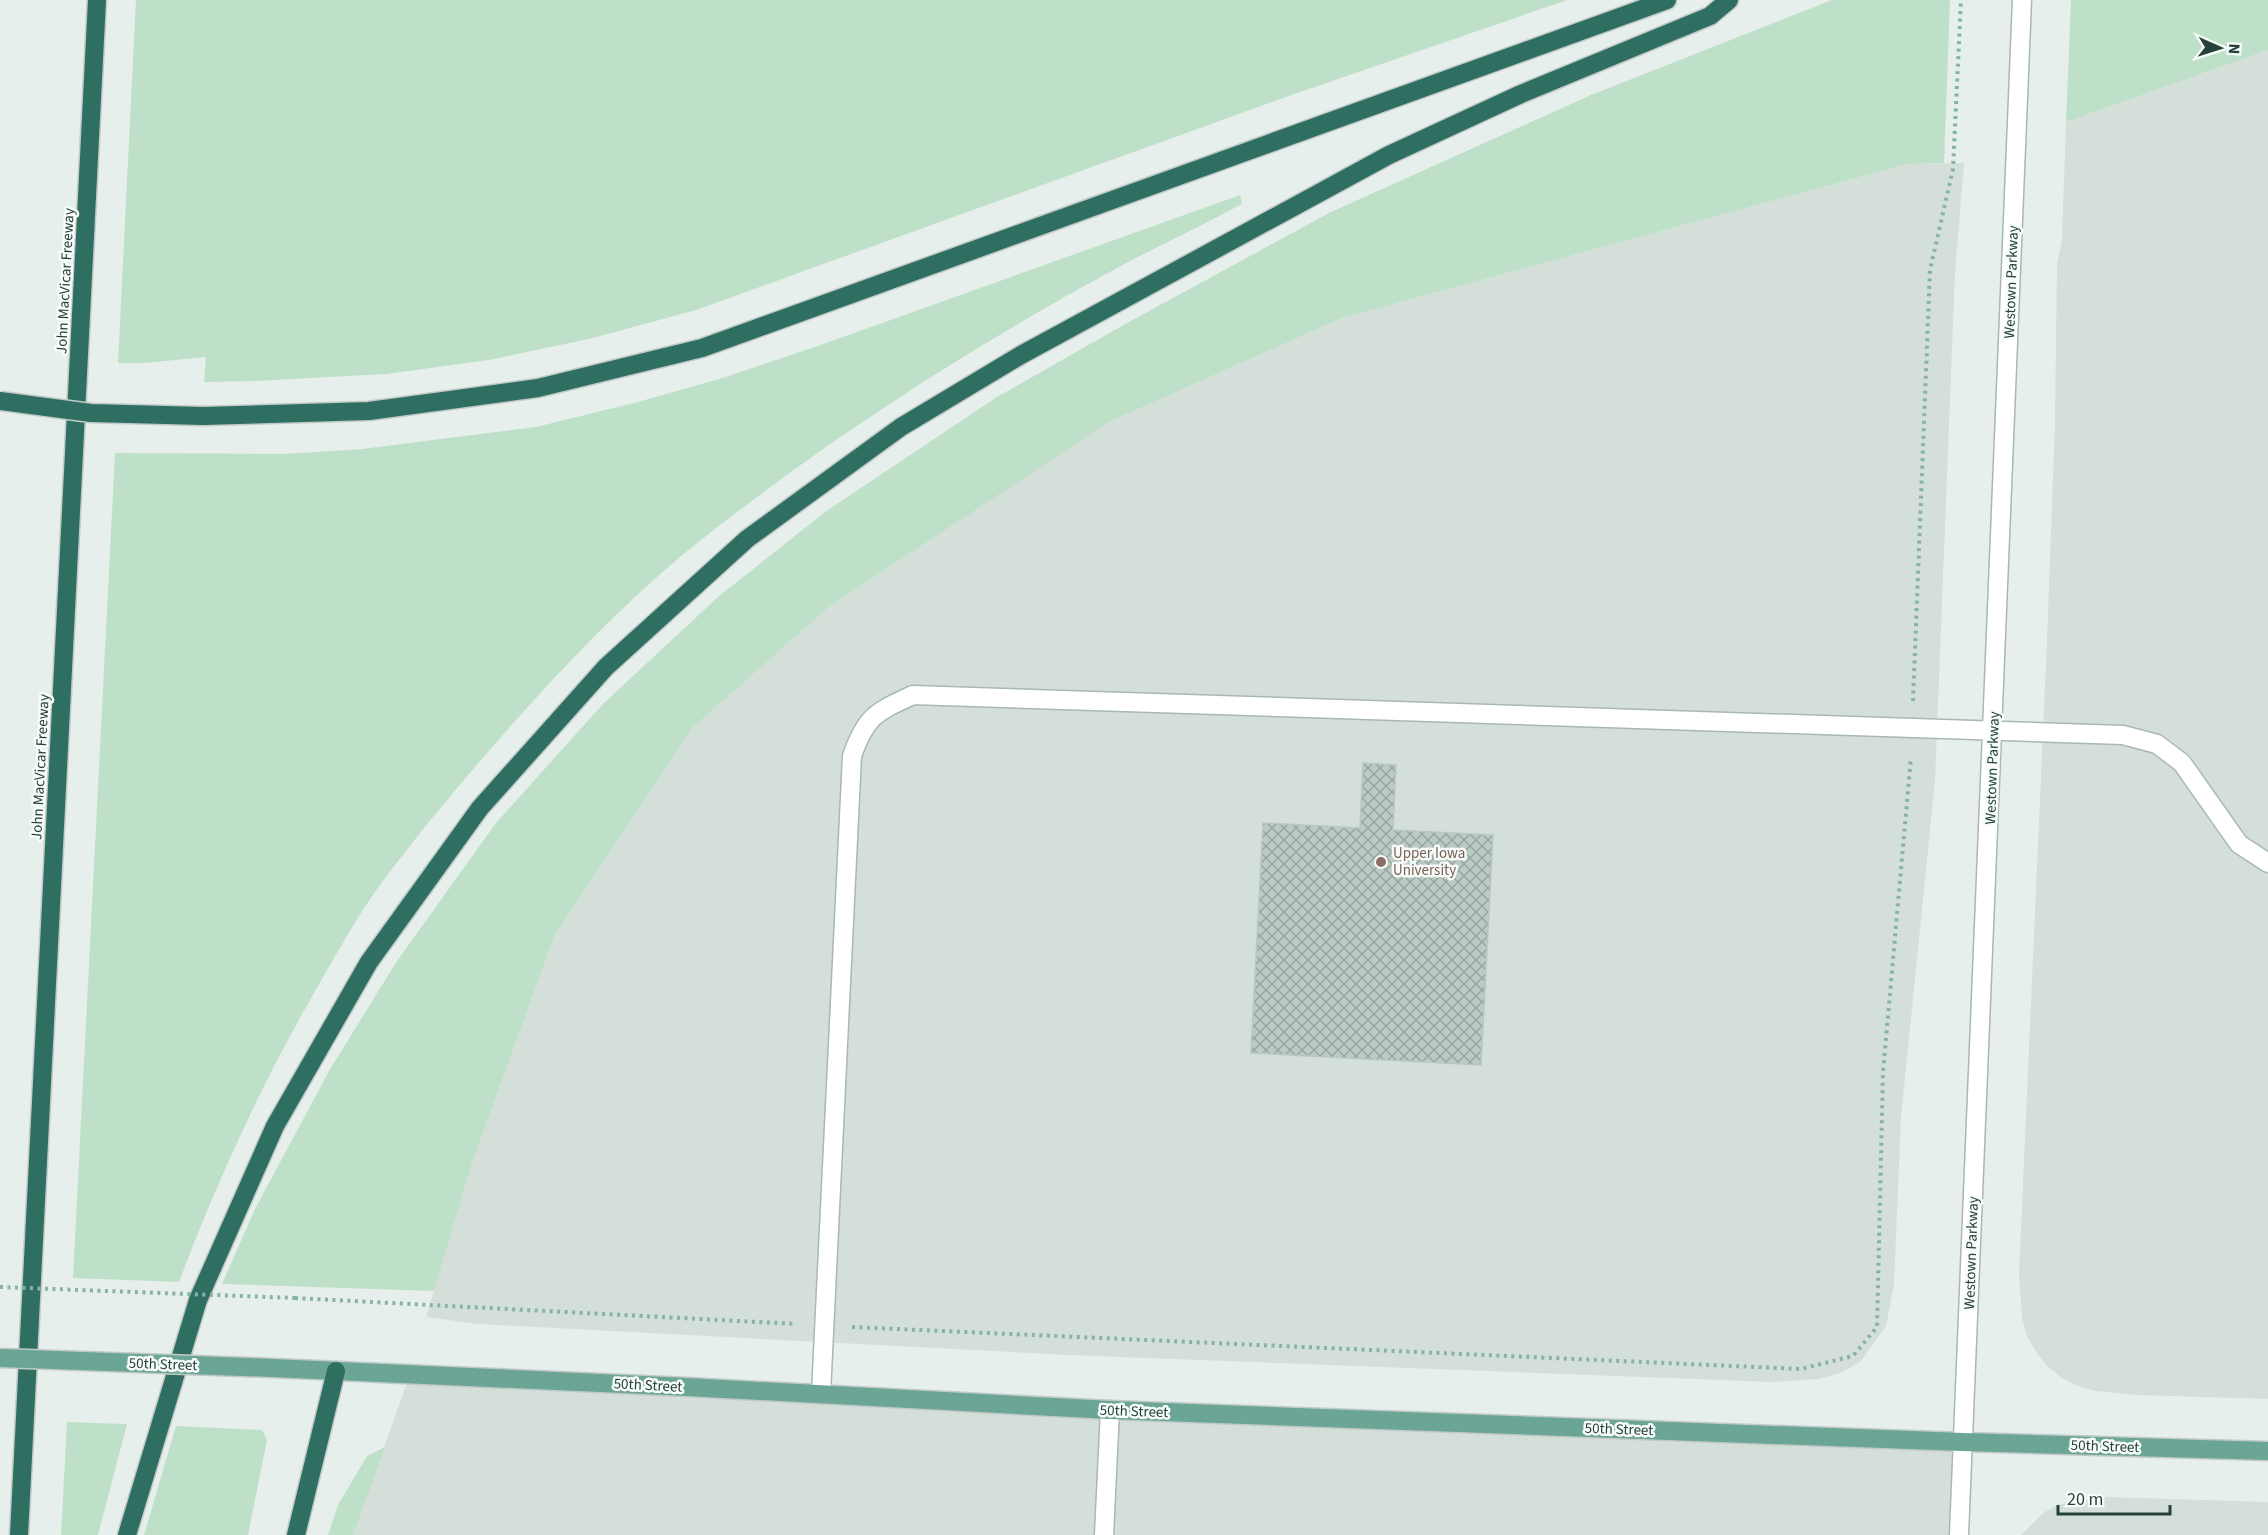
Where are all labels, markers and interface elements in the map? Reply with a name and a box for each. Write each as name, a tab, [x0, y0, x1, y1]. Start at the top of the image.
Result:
north arrow	[2190, 18, 2250, 78]
text: N	[2223, 43, 2245, 55]
street label: John MacVicar Freeway	[51, 208, 80, 354]
street label: Westown Parkway	[1999, 225, 2024, 339]
street label: John MacVicar Freeway	[26, 694, 55, 840]
street label: Westown Parkway	[1980, 711, 2005, 825]
place label: Upper Iowa University	[1393, 843, 1465, 881]
marker: Upper Iowa University	[1374, 855, 1388, 869]
street label: Westown Parkway	[1959, 1196, 1984, 1310]
street label: 50th Street	[128, 1353, 198, 1376]
street label: 50th Street	[613, 1373, 683, 1398]
street label: 50th Street	[1099, 1400, 1169, 1423]
street label: 50th Street	[1584, 1418, 1654, 1441]
street label: 50th Street	[2070, 1435, 2140, 1458]
scale bar	[2058, 1478, 2170, 1516]
text: 20 m	[2067, 1487, 2103, 1512]

